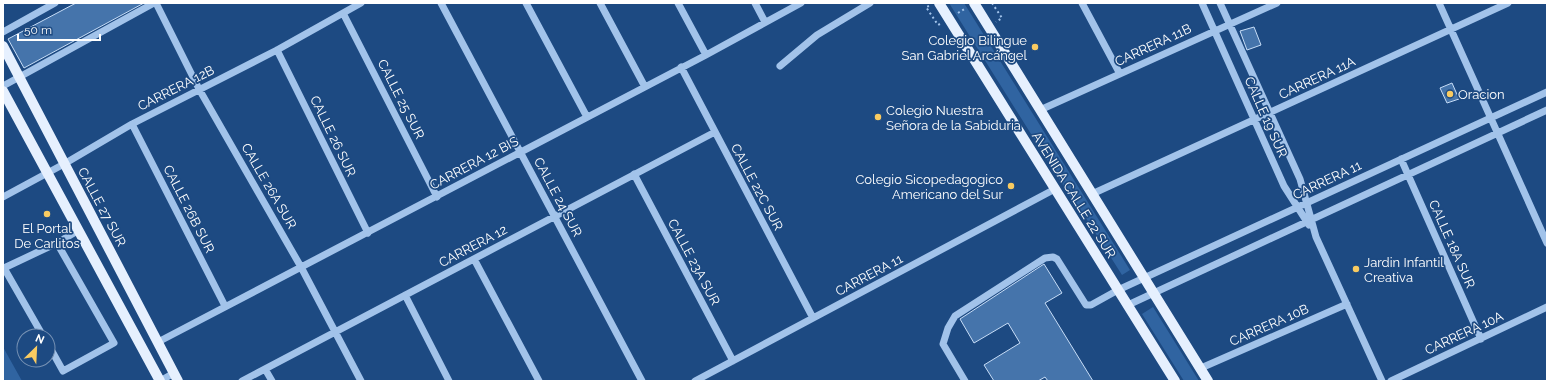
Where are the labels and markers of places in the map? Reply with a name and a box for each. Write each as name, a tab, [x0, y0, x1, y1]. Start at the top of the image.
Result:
place label: Colegio Bilingue San Gabriel Arcángel	[901, 33, 1027, 63]
marker: Colegio Bilingue San Gabriel Arcángel	[1030, 42, 1040, 52]
place label: Oracion	[1458, 87, 1505, 102]
marker: Oracion	[1445, 89, 1455, 99]
place label: Colegio Nuestra Señora de la Sabiduria	[886, 103, 1021, 133]
marker: Colegio Nuestra Señora de la Sabiduria	[873, 112, 883, 122]
place label: Colegio Sicopedagogico Americano del Sur	[855, 172, 1003, 202]
marker: Colegio Sicopedagogico Americano del Sur	[1006, 181, 1016, 191]
marker: El Portal De Carlitos	[42, 209, 52, 219]
place label: El Portal De Carlitos	[14, 221, 80, 251]
place label: Jardin Infantil Creativa	[1364, 255, 1444, 285]
marker: Jardin Infantil Creativa	[1351, 264, 1361, 274]

